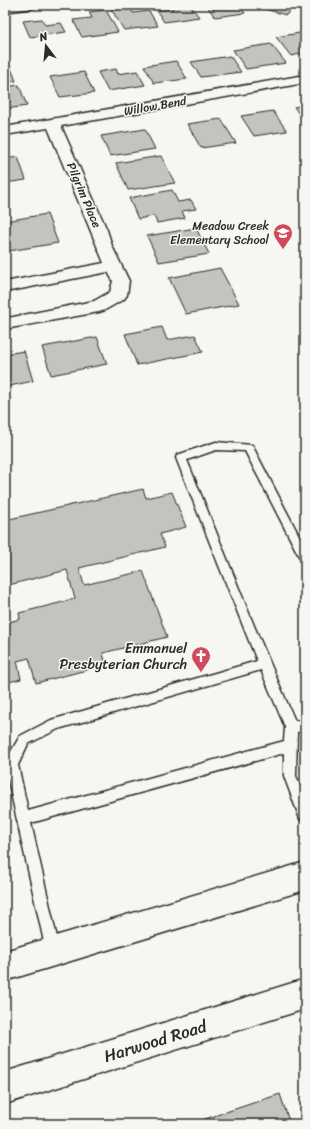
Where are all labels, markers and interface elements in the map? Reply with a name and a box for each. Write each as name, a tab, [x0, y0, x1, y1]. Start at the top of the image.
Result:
north arrow	[26, 26, 66, 66]
text: N	[36, 27, 50, 47]
street label: Willow Bend	[122, 90, 189, 122]
street label: Pilgrim Place	[60, 159, 108, 231]
place label: Meadow Creek Elementary School	[170, 215, 270, 251]
school or university icon: Meadow Creek Elementary School	[272, 222, 294, 250]
place label: Emmanuel Presbyterian Church	[60, 636, 188, 677]
church icon: Emmanuel Presbyterian Church	[190, 645, 212, 673]
street label: Harwood Road	[100, 1011, 211, 1071]

